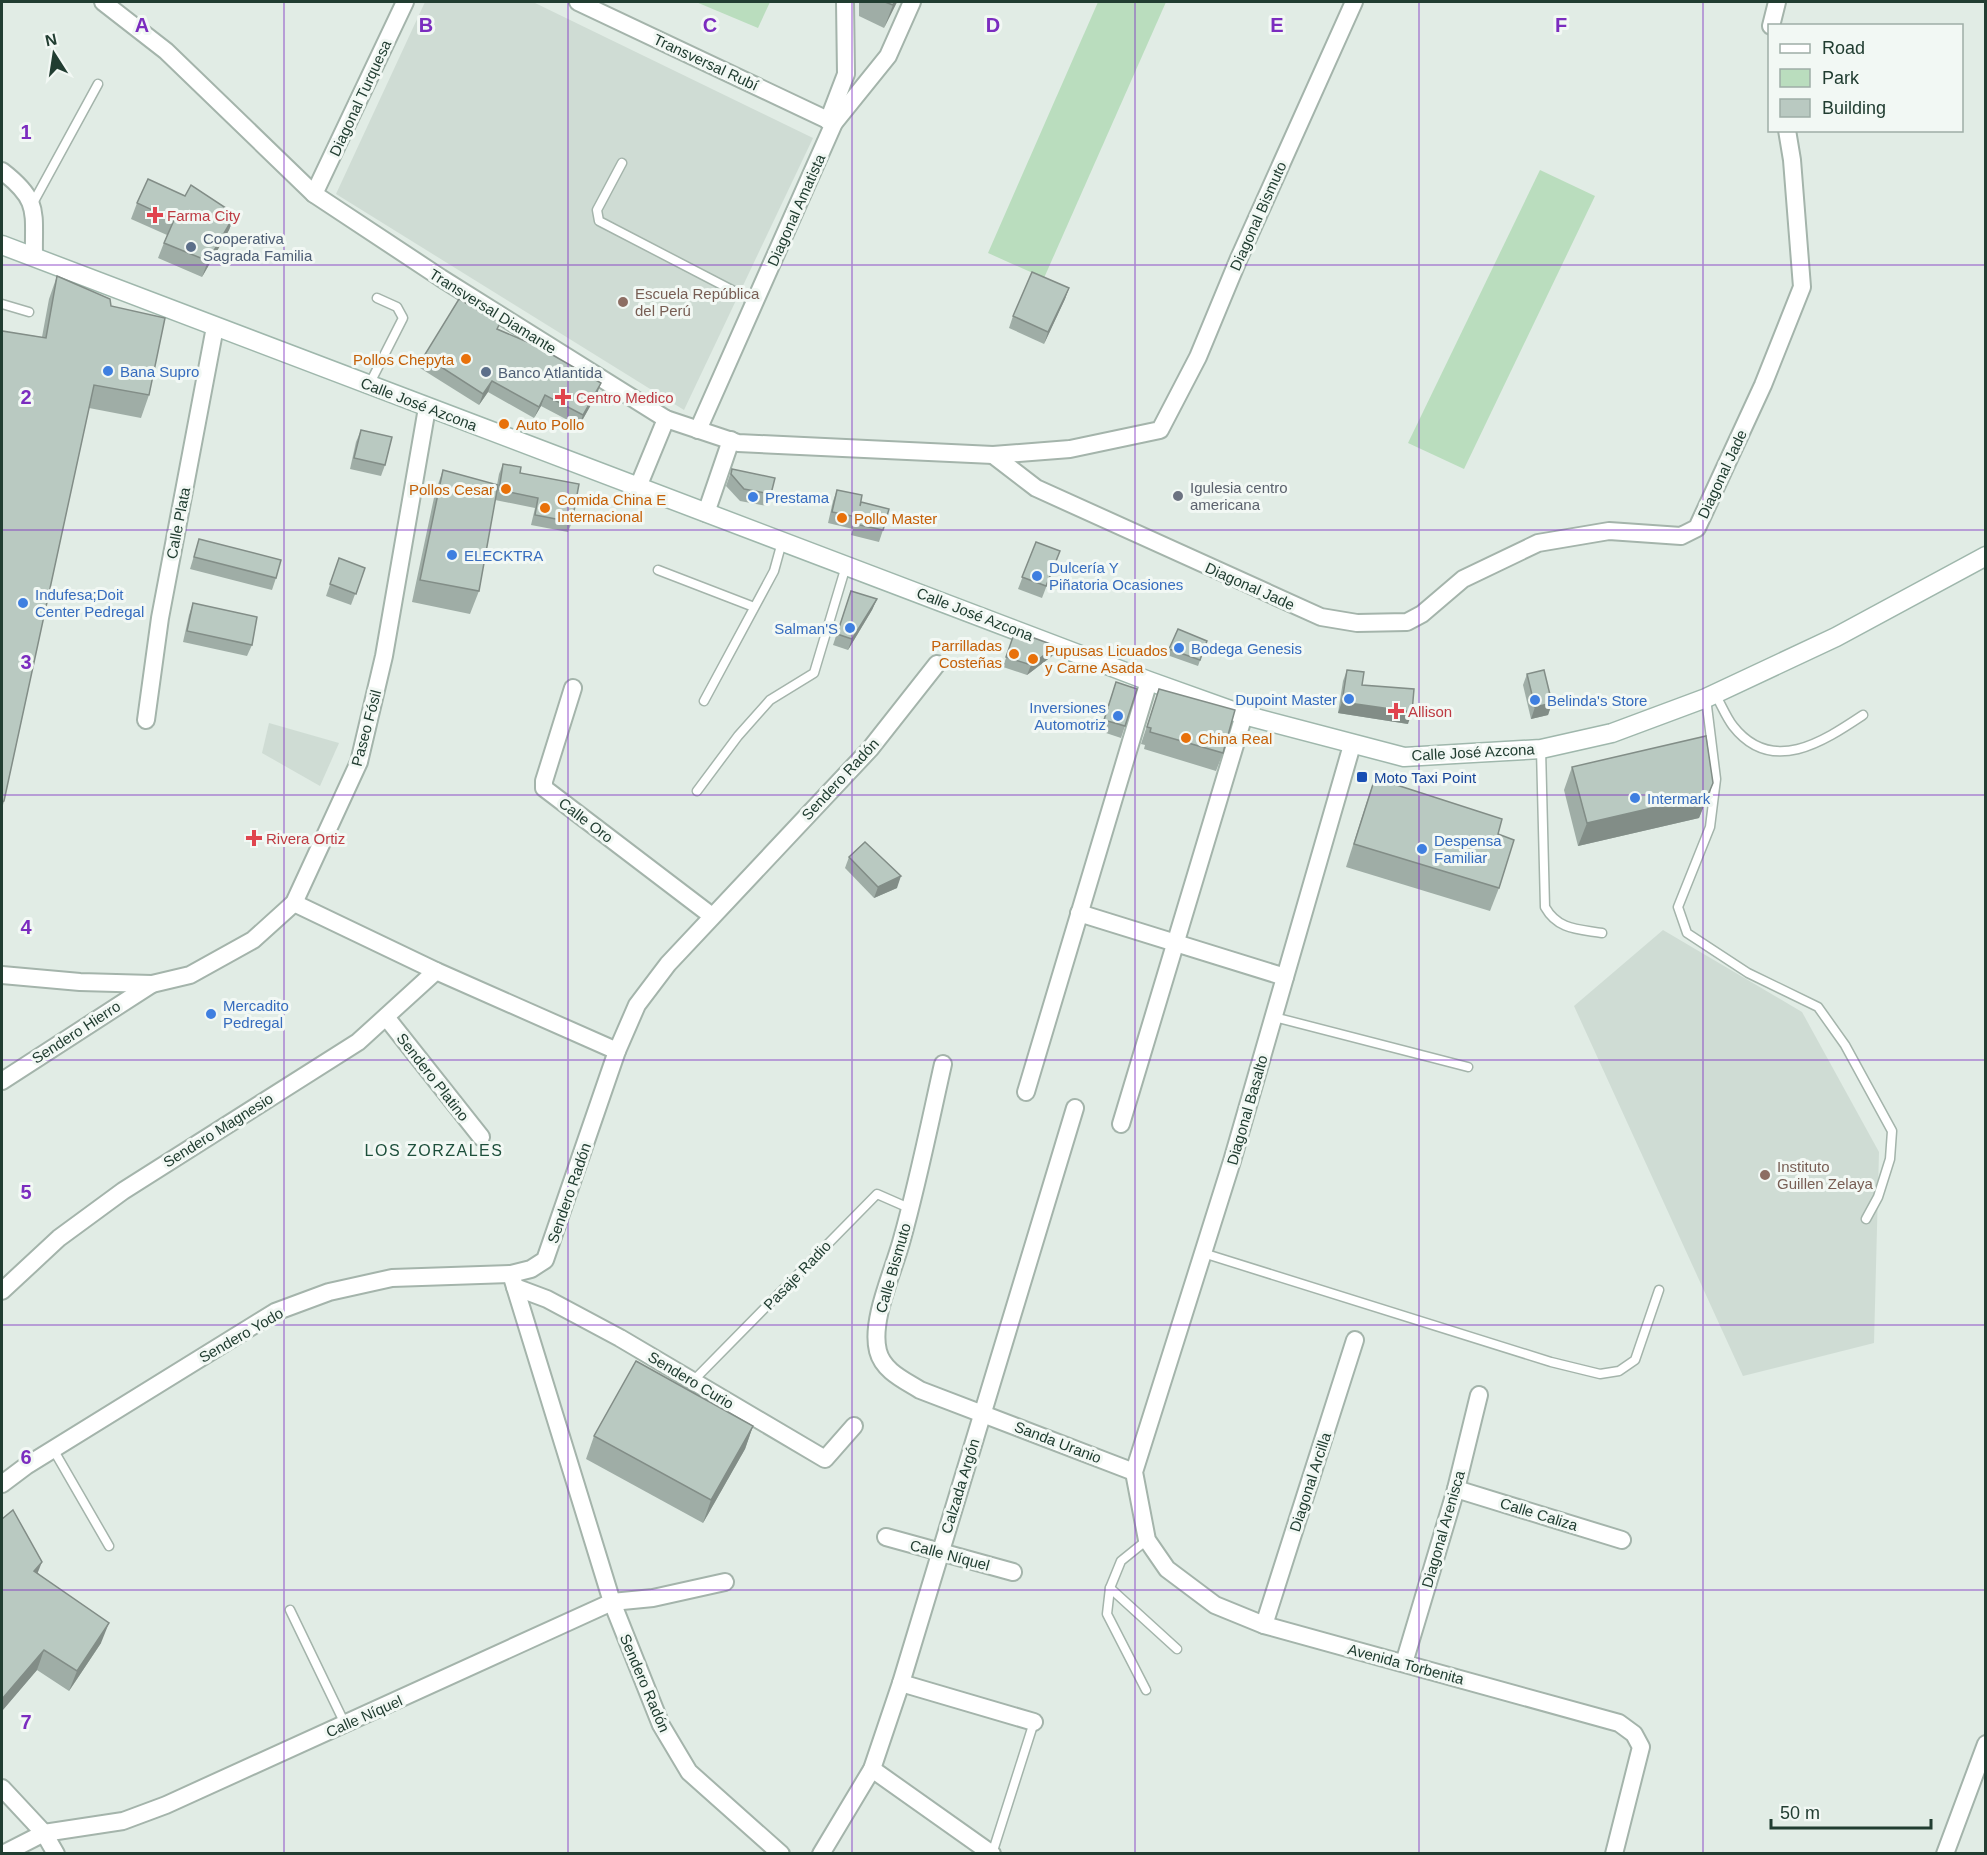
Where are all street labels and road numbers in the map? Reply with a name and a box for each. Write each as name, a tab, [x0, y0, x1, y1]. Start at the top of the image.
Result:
street label: Transversal Rubí	[651, 30, 762, 94]
street label: Diagonal Turquesa	[326, 37, 395, 159]
street label: Diagonal Amatista	[764, 151, 829, 269]
street label: Diagonal Bismuto	[1226, 159, 1290, 273]
street label: Transversal Diamante	[427, 265, 559, 357]
street label: Calle José Azcona	[358, 374, 480, 434]
street label: Diagonal Jade	[1694, 427, 1750, 521]
street label: Calle Plata	[163, 485, 193, 560]
street label: Diagonal Jade	[1203, 559, 1297, 613]
street label: Calle José Azcona	[914, 584, 1036, 644]
street label: Paseo Fósil	[348, 688, 384, 768]
street label: Sendero Radón	[798, 735, 882, 823]
street label: Calle José Azcona	[1411, 740, 1536, 764]
street label: Calle Oro	[556, 794, 616, 846]
street label: Sendero Hierro	[29, 997, 123, 1067]
street label: Sendero Platino	[393, 1030, 473, 1124]
street label: Diagonal Basalto	[1223, 1053, 1271, 1167]
street label: Sendero Magnesio	[160, 1089, 276, 1171]
street label: Sendero Radón	[544, 1141, 594, 1245]
street label: Calle Bismuto	[872, 1221, 914, 1315]
street label: Pasaje Radio	[760, 1237, 834, 1313]
street label: Sendero Yodo	[196, 1304, 286, 1366]
street label: Sendero Curio	[645, 1348, 737, 1412]
street label: Sanda Uranio	[1012, 1418, 1104, 1466]
street label: Diagonal Arcilla	[1286, 1430, 1334, 1534]
street label: Calzada Argón	[937, 1436, 983, 1536]
street label: Diagonal Arenisca	[1418, 1468, 1468, 1589]
street label: Calle Caliza	[1498, 1494, 1580, 1534]
street label: Calle Níquel	[908, 1536, 992, 1574]
street label: Sendero Radón	[617, 1631, 673, 1735]
street label: Avenida Torbenita	[1346, 1640, 1467, 1688]
street label: Calle Níquel	[323, 1692, 405, 1740]

